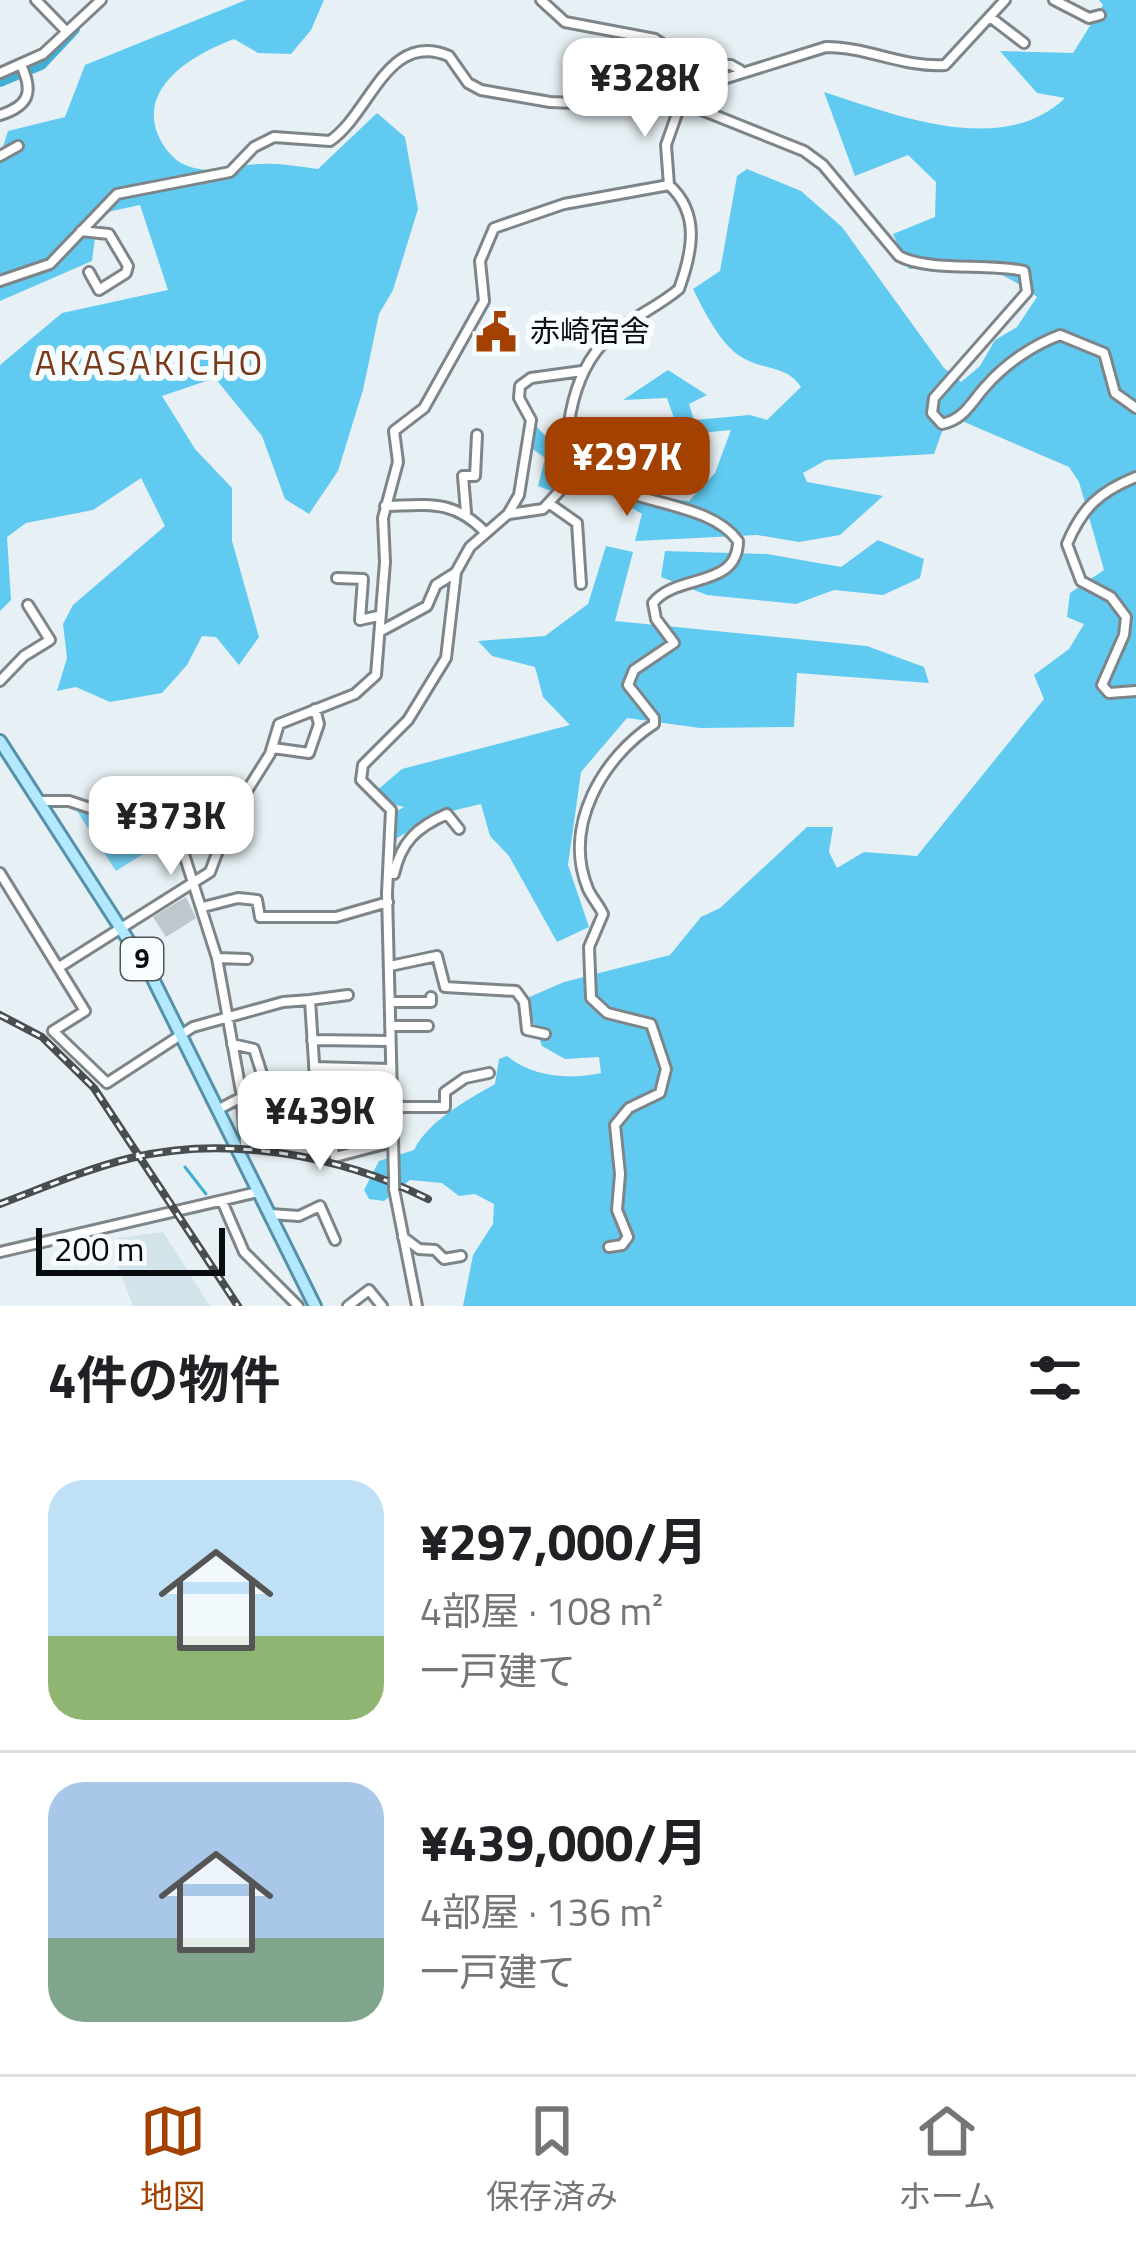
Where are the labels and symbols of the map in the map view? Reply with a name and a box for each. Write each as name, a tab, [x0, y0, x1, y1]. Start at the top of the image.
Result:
pin: ¥328K	[561, 38, 729, 140]
place label: 赤崎宿舎	[530, 308, 650, 354]
public building icon: 赤崎宿舎	[473, 309, 519, 355]
district label: AKASAKICHO	[35, 334, 265, 389]
pin: ¥297K	[543, 417, 711, 519]
pin: ¥373K	[87, 776, 255, 878]
road number: 9	[121, 938, 163, 980]
pin: ¥439K	[236, 1071, 404, 1173]
scale bar	[36, 1222, 225, 1275]

